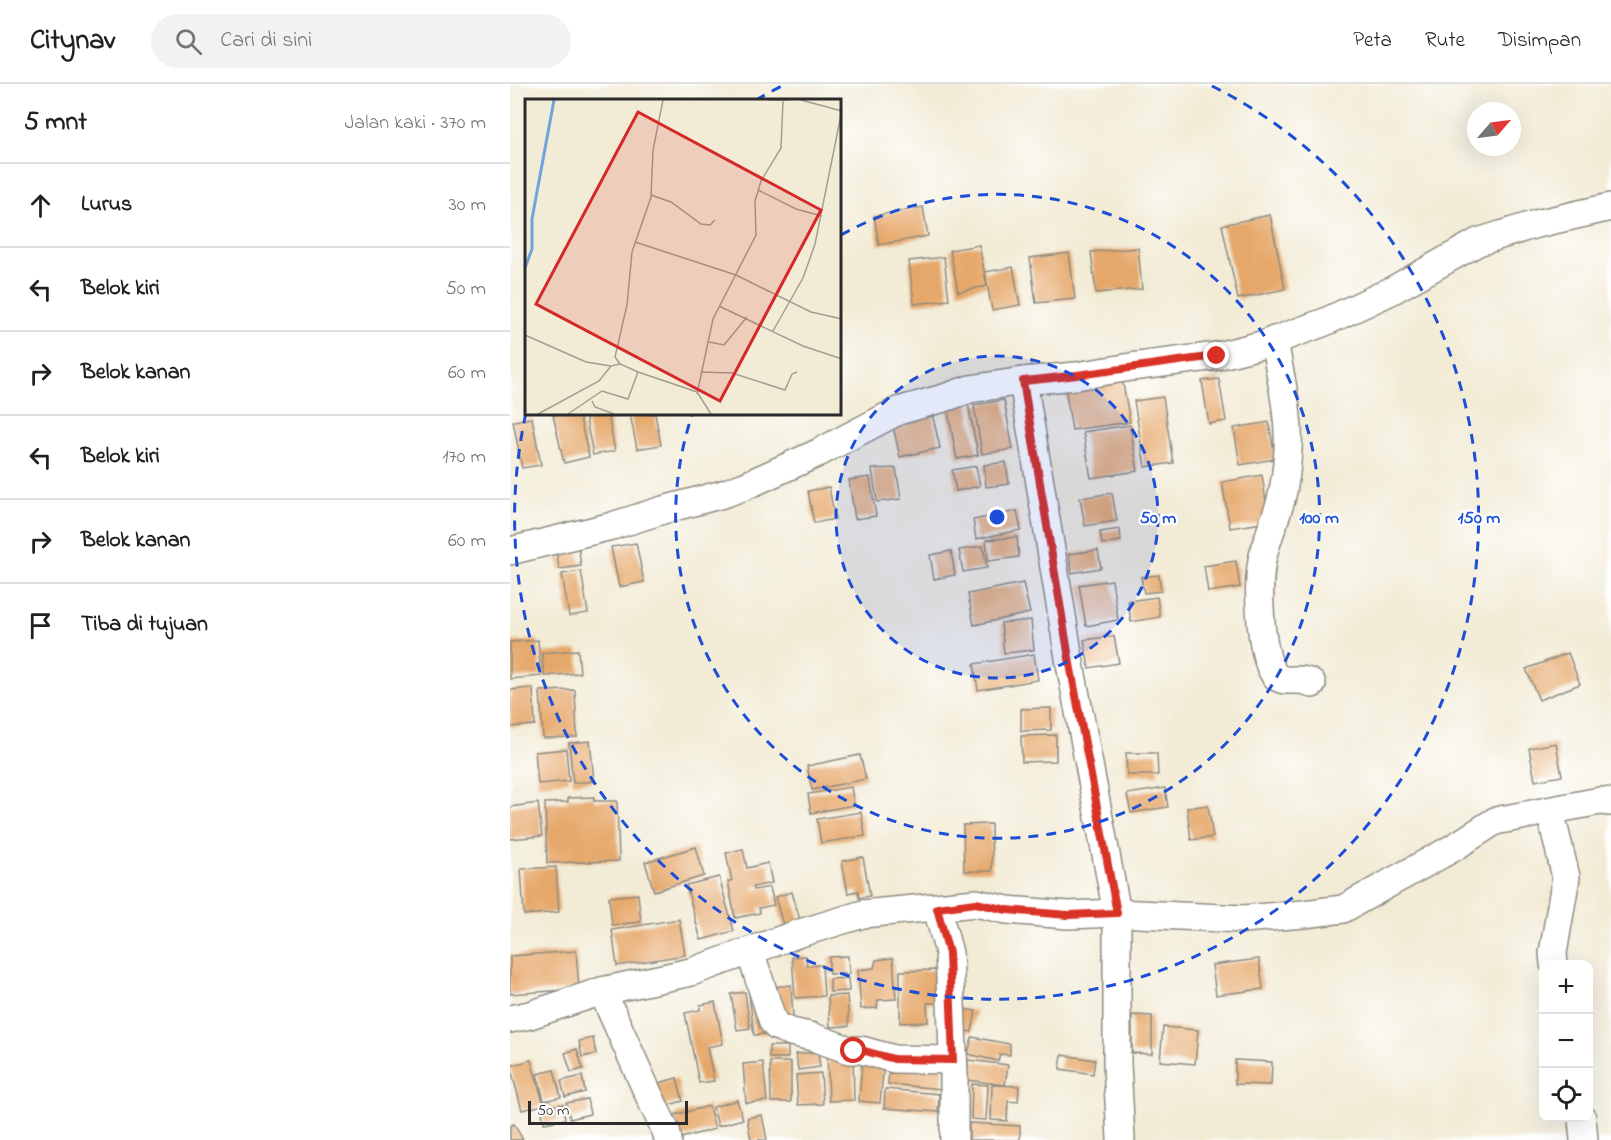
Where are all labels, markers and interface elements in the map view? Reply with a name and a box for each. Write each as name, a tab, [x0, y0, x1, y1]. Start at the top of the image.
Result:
search box	[151, 14, 571, 68]
text: Citynav	[30, 21, 115, 62]
icon: search	[172, 25, 205, 58]
text: Cari di sini	[220, 25, 312, 57]
text: Peta	[1353, 26, 1392, 56]
text: Rute	[1425, 26, 1465, 56]
text: Disimpan	[1498, 26, 1581, 56]
inset map	[525, 99, 842, 416]
north arrow	[1467, 102, 1521, 156]
text: 5 mnt	[24, 104, 87, 142]
text: Jalan kaki · 370 m	[345, 109, 486, 138]
icon: ahead	[24, 189, 57, 222]
text: Lurus	[81, 189, 132, 221]
text: 30 m	[449, 191, 486, 220]
icon: left	[24, 273, 57, 306]
text: Belok kiri	[81, 273, 160, 305]
text: 50 m	[445, 275, 486, 304]
route end	[1203, 342, 1229, 368]
icon: right	[24, 357, 57, 390]
text: Belok kanan	[81, 357, 190, 389]
text: 60 m	[448, 359, 486, 388]
icon: left	[24, 441, 57, 474]
text: Belok kiri	[81, 441, 160, 473]
text: 170 m	[442, 443, 486, 472]
text: 50 m	[1140, 506, 1176, 532]
text: 100 m	[1299, 506, 1339, 532]
text: 150 m	[1458, 506, 1500, 532]
centre of rings	[987, 507, 1007, 527]
icon: right	[24, 525, 57, 558]
text: Belok kanan	[81, 525, 190, 557]
text: 60 m	[448, 527, 486, 556]
icon: arrive	[24, 609, 57, 642]
text: Tiba di tujuan	[81, 609, 208, 641]
map controls	[1539, 960, 1593, 1122]
button: +	[1539, 960, 1593, 1014]
button: −	[1539, 1014, 1593, 1068]
route start	[840, 1037, 866, 1063]
button: locate	[1539, 1068, 1593, 1122]
scale bar	[528, 1098, 688, 1126]
text: 50 m	[537, 1099, 569, 1123]

